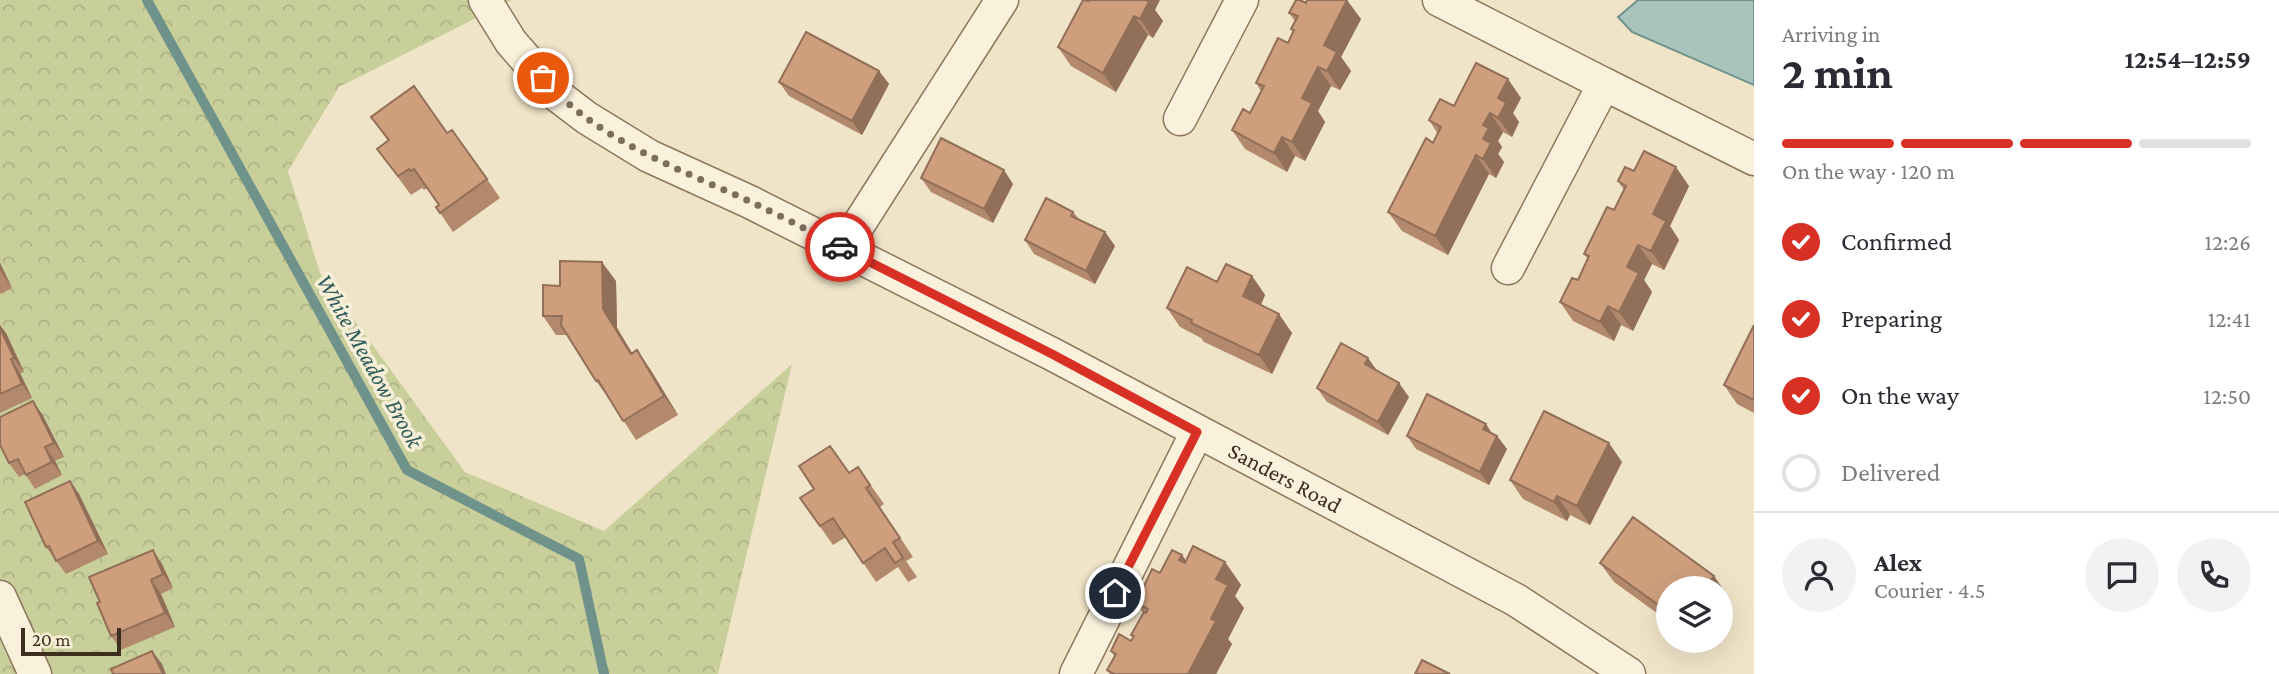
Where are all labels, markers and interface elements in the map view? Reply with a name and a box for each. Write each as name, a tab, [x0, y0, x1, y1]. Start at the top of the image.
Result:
text: Arriving in	[1782, 21, 1880, 47]
text: 12:54–12:59	[2124, 45, 2251, 74]
text: 2 min	[1782, 47, 1893, 98]
pin	[513, 48, 573, 108]
icon: bag	[524, 59, 562, 97]
text: On the way · 120 m	[1782, 158, 1955, 184]
courier	[805, 212, 875, 282]
icon: check	[1782, 223, 1820, 261]
text: Confirmed	[1841, 227, 1952, 256]
icon: car	[821, 228, 859, 266]
text: 12:26	[2205, 229, 2251, 255]
water label: White Meadow Brook	[311, 269, 430, 454]
icon: check	[1782, 300, 1820, 338]
text: Preparing	[1841, 304, 1942, 333]
text: 12:41	[2208, 306, 2251, 332]
icon: check	[1782, 377, 1820, 415]
text: On the way	[1841, 381, 1959, 410]
text: 12:50	[2203, 383, 2251, 409]
street label: Sanders Road	[1224, 437, 1346, 518]
text: Delivered	[1841, 458, 1940, 487]
button: person	[1782, 538, 1856, 612]
button: chat	[2085, 538, 2159, 612]
button: phone	[2177, 538, 2251, 612]
text: Alex	[1874, 548, 1922, 577]
pin	[1085, 563, 1145, 623]
icon: home	[1096, 574, 1134, 612]
map controls	[1656, 576, 1733, 653]
button: layers	[1656, 576, 1733, 653]
text: Courier · 4.5	[1874, 577, 1986, 603]
scale bar	[21, 625, 121, 657]
text: 20 m	[32, 629, 71, 650]

